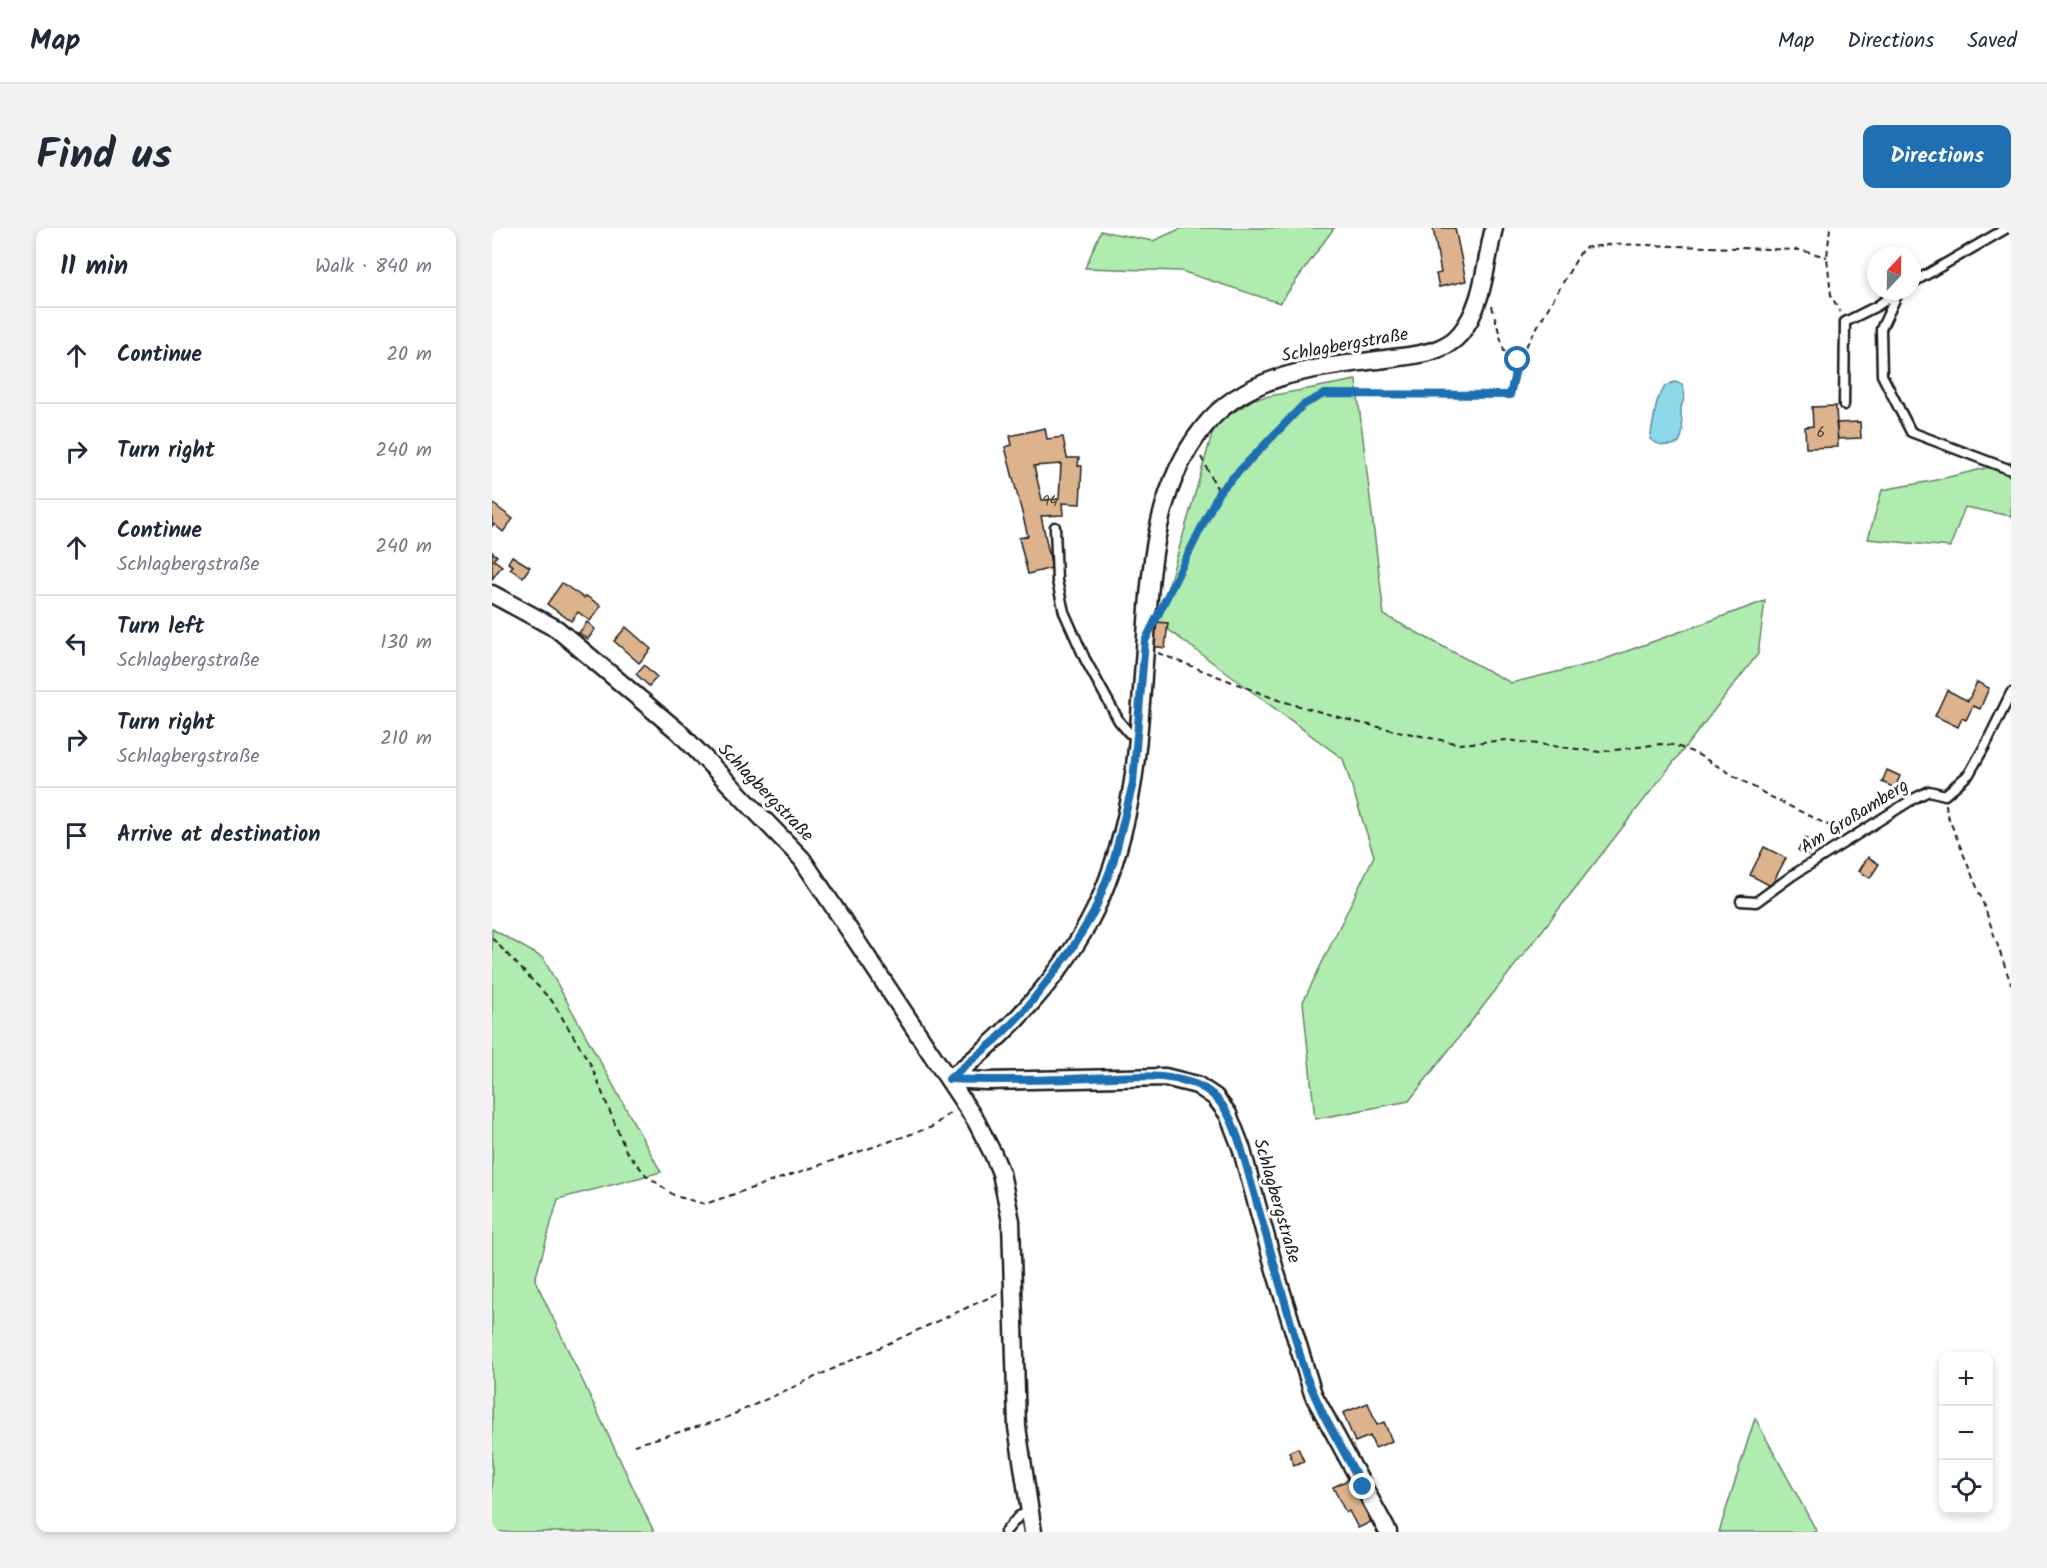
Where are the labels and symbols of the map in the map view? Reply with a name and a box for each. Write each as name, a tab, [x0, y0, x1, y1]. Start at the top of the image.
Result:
north arrow	[1867, 246, 1921, 300]
street label: Schlagbergstraße	[1279, 321, 1411, 371]
route start	[1504, 346, 1530, 372]
house number: 6	[1817, 421, 1825, 445]
house number: 94	[1042, 490, 1058, 514]
street label: Schlagbergstraße	[710, 737, 820, 849]
street label: Am Großamberg	[1795, 772, 1915, 862]
street label: Schlagbergstraße	[1244, 1135, 1308, 1267]
route end	[1349, 1473, 1375, 1499]

